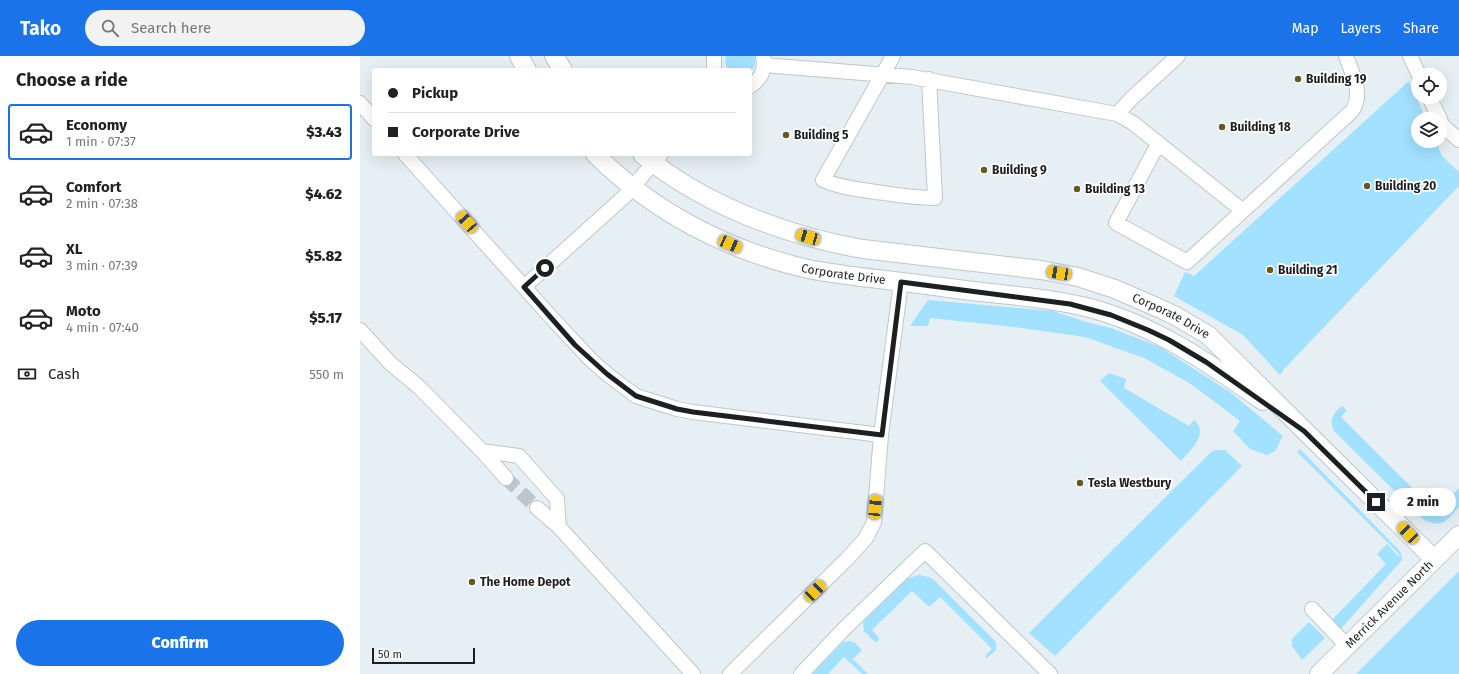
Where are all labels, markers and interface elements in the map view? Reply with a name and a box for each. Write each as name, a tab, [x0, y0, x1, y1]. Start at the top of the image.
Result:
search box	[85, 10, 365, 46]
text: Tako	[20, 17, 61, 40]
icon: search	[99, 17, 121, 39]
text: Search here	[131, 19, 211, 37]
text: Map	[1292, 20, 1318, 37]
text: Layers	[1340, 20, 1381, 37]
text: Share	[1403, 20, 1439, 37]
map controls	[1411, 68, 1447, 148]
button: locate	[1411, 68, 1447, 104]
text: Choose a ride	[16, 69, 128, 91]
place label: Building 19	[1306, 72, 1367, 86]
marker: Building 19	[1293, 74, 1303, 84]
text: Pickup	[412, 84, 458, 102]
button: layers	[1411, 112, 1447, 148]
icon: car	[18, 114, 54, 150]
text: Economy	[66, 116, 127, 134]
place label: Building 18	[1230, 120, 1291, 134]
marker: Building 18	[1217, 122, 1227, 132]
text: $3.43	[306, 123, 342, 141]
text: Corporate Drive	[412, 123, 520, 141]
place label: Building 5	[794, 128, 849, 142]
marker: Building 5	[781, 130, 791, 140]
text: 1 min · 07:37	[66, 134, 136, 149]
place label: Building 9	[992, 163, 1047, 177]
marker: Building 9	[979, 165, 989, 175]
icon: car	[18, 176, 54, 212]
text: Comfort	[66, 178, 122, 196]
place label: Building 20	[1375, 179, 1436, 193]
marker: Building 20	[1362, 181, 1372, 191]
place label: Building 13	[1085, 182, 1145, 196]
marker: Building 13	[1072, 184, 1082, 194]
text: $4.62	[305, 185, 342, 203]
text: 2 min · 07:38	[66, 196, 138, 211]
car	[455, 209, 479, 235]
car	[795, 228, 821, 246]
car	[717, 234, 743, 254]
icon: car	[18, 238, 54, 274]
text: XL	[66, 240, 82, 258]
text: $5.82	[305, 247, 342, 265]
text: 3 min · 07:39	[66, 258, 138, 273]
route start	[536, 259, 554, 277]
street label: Corporate Drive	[800, 261, 886, 287]
place label: Building 21	[1278, 263, 1338, 277]
car	[1046, 265, 1072, 281]
marker: Building 21	[1265, 265, 1275, 275]
street label: Corporate Drive	[1130, 290, 1212, 341]
icon: car	[18, 300, 54, 336]
text: Moto	[66, 302, 101, 320]
text: $5.17	[309, 309, 342, 327]
text: 4 min · 07:40	[66, 320, 139, 335]
icon: cash	[16, 363, 38, 385]
text: Cash	[48, 365, 80, 383]
text: 550 m	[309, 367, 344, 382]
place label: Tesla Westbury	[1088, 476, 1172, 490]
marker: Tesla Westbury	[1075, 478, 1085, 488]
callout: 2 min	[1390, 488, 1456, 516]
route end	[1367, 493, 1385, 511]
text: 2 min	[1407, 494, 1439, 509]
car	[868, 495, 882, 519]
car	[1395, 520, 1421, 546]
street label: Merrick Avenue North	[1342, 558, 1436, 651]
place label: The Home Depot	[480, 575, 571, 589]
marker: The Home Depot	[467, 577, 477, 587]
car	[802, 578, 828, 604]
button: Confirm	[16, 620, 344, 666]
scale bar	[372, 646, 475, 665]
text: 50 m	[378, 648, 402, 661]

